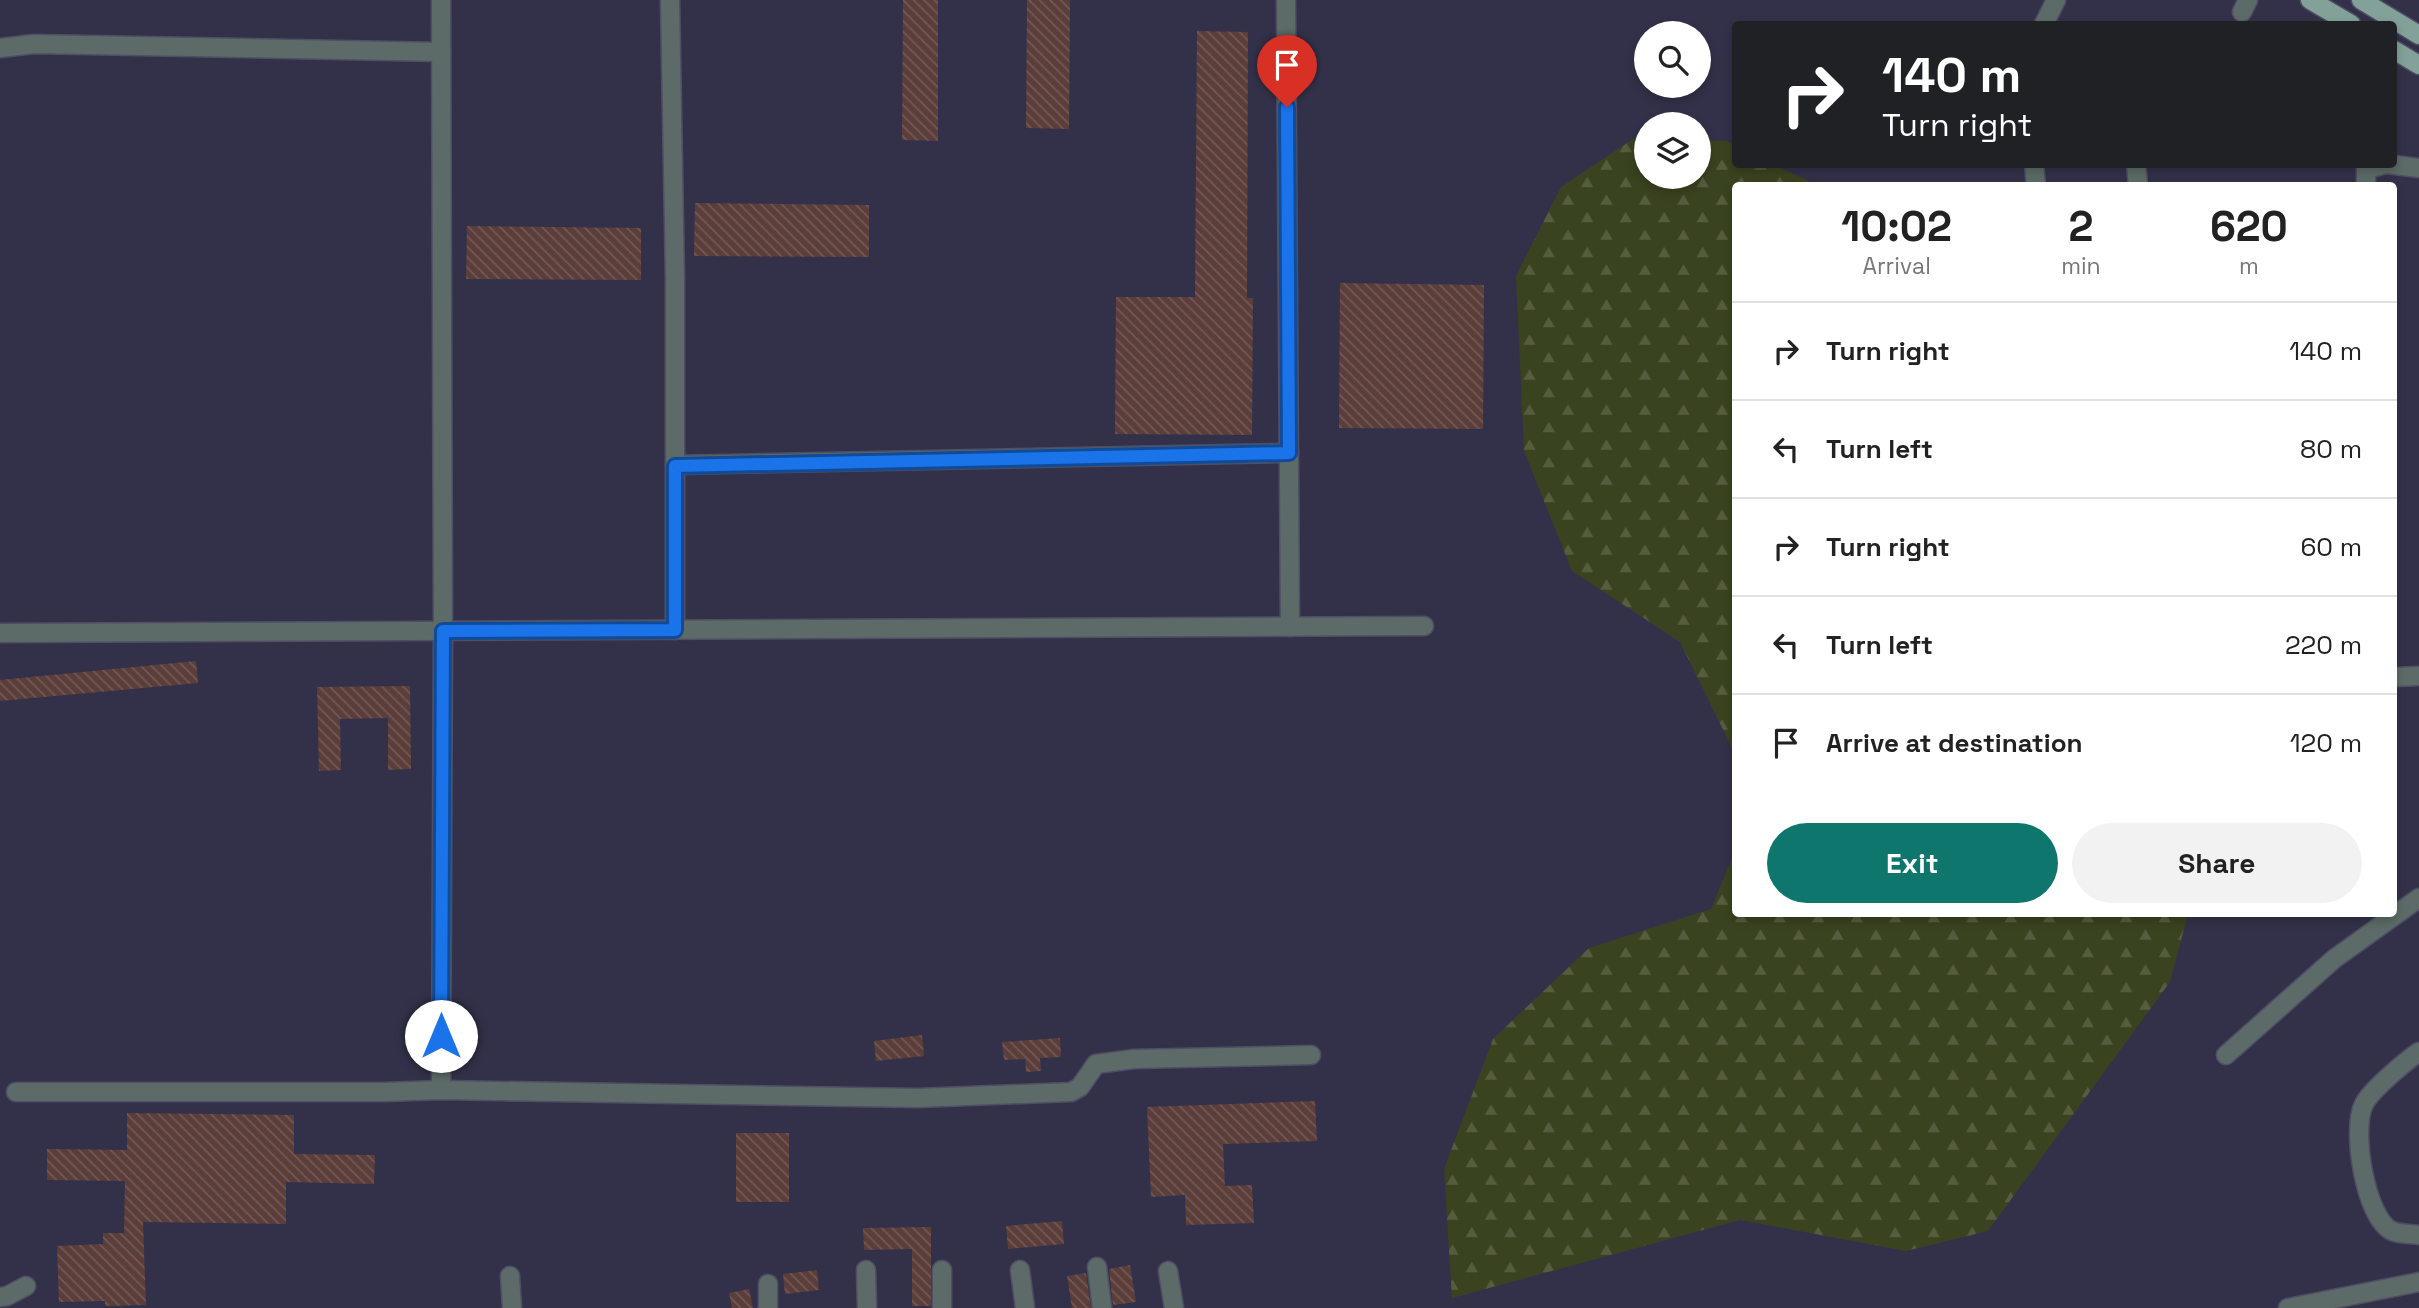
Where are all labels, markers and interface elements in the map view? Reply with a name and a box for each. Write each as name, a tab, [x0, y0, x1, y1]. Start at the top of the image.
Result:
map controls	[1634, 21, 1711, 189]
button: search	[1634, 21, 1711, 98]
pin	[1257, 35, 1317, 107]
text: 140 m	[1882, 44, 2021, 106]
icon: arrive	[1268, 46, 1306, 84]
icon: right	[1767, 49, 1858, 140]
text: Turn right	[1882, 105, 2032, 145]
button: layers	[1634, 112, 1711, 189]
text: 10:02	[1841, 200, 1952, 253]
text: 2	[2068, 200, 2093, 253]
text: 620	[2210, 200, 2288, 253]
text: Arrival	[1862, 251, 1931, 281]
text: min	[2061, 251, 2101, 281]
text: m	[2239, 251, 2259, 281]
icon: right	[1767, 332, 1805, 370]
text: Turn right	[1826, 334, 1950, 368]
text: 140 m	[2289, 334, 2362, 368]
icon: left	[1767, 430, 1805, 468]
text: Turn left	[1826, 432, 1933, 466]
text: 80 m	[2300, 432, 2362, 466]
icon: right	[1767, 528, 1805, 566]
text: Turn right	[1826, 530, 1950, 564]
text: 60 m	[2300, 530, 2362, 564]
icon: left	[1767, 626, 1805, 664]
text: Turn left	[1826, 628, 1933, 662]
text: 220 m	[2285, 628, 2362, 662]
icon: arrive	[1767, 724, 1805, 762]
text: Arrive at destination	[1826, 726, 2083, 760]
text: 120 m	[2290, 726, 2362, 760]
button: Exit	[1767, 823, 2058, 903]
button: Share	[2072, 823, 2362, 903]
position arrow	[404, 999, 478, 1073]

